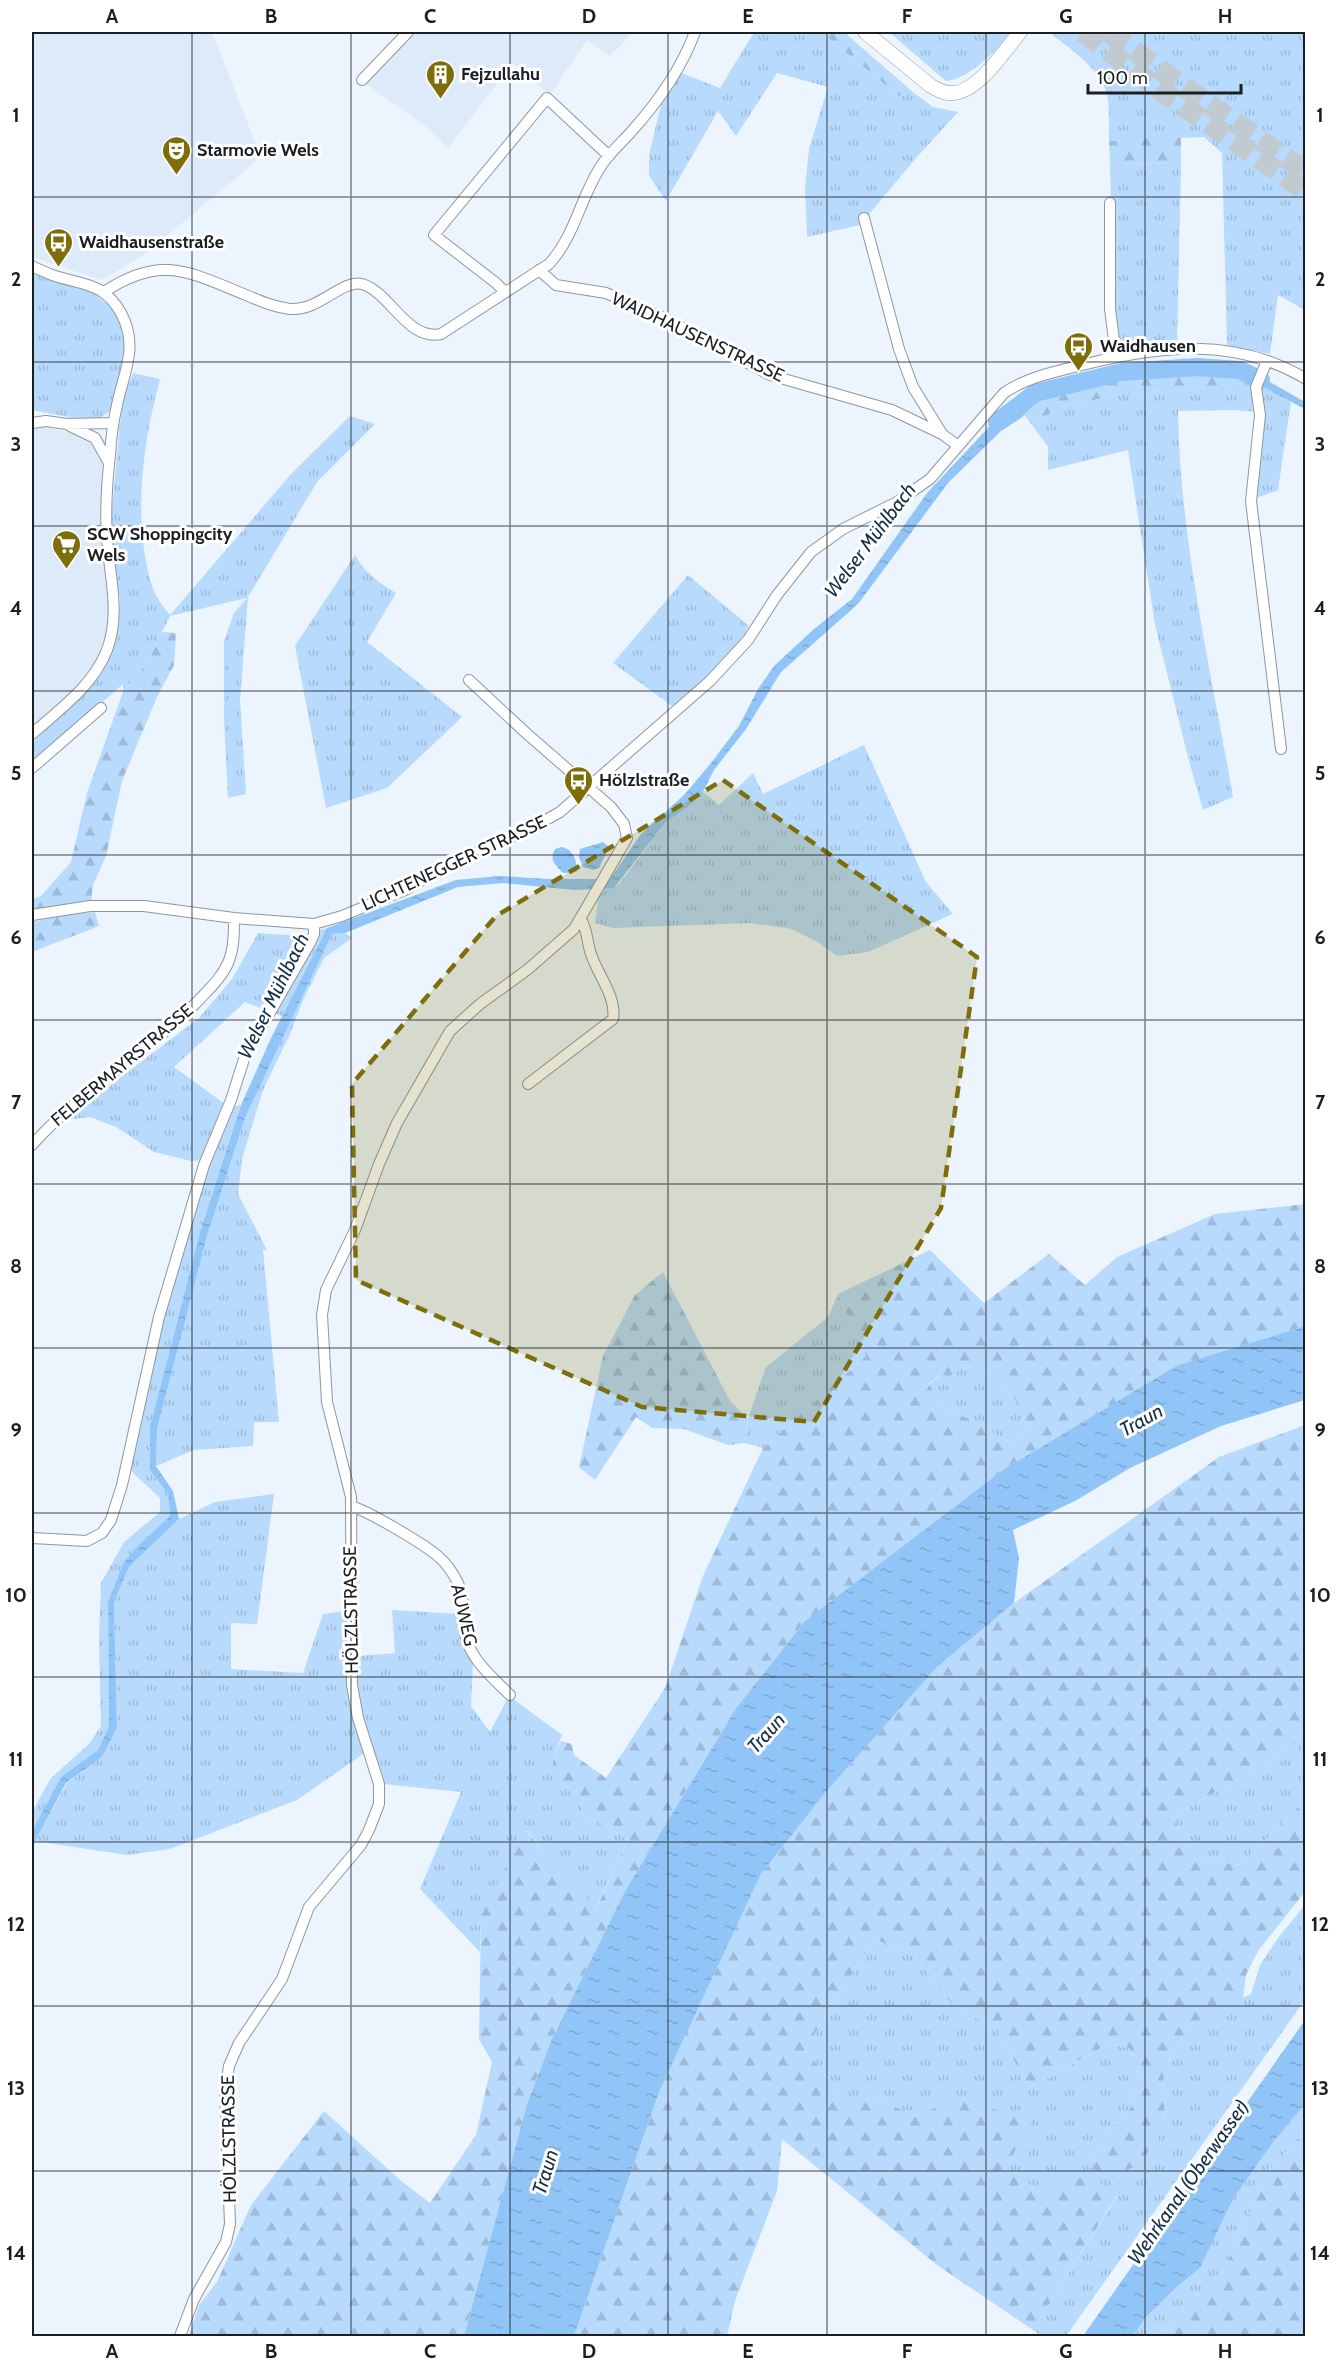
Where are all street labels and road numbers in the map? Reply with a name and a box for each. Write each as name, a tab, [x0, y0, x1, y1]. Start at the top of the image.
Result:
street label: WAIDHAUSENSTRASSE	[608, 287, 788, 387]
street label: LICHTENEGGER STRASSE	[358, 810, 550, 916]
street label: FELBERMAYRSTRASSE	[47, 999, 198, 1131]
street label: HÖLZLSTRASSE	[339, 1546, 363, 1674]
street label: AUWEG	[446, 1582, 482, 1648]
street label: HÖLZLSTRASSE	[217, 2075, 241, 2203]

